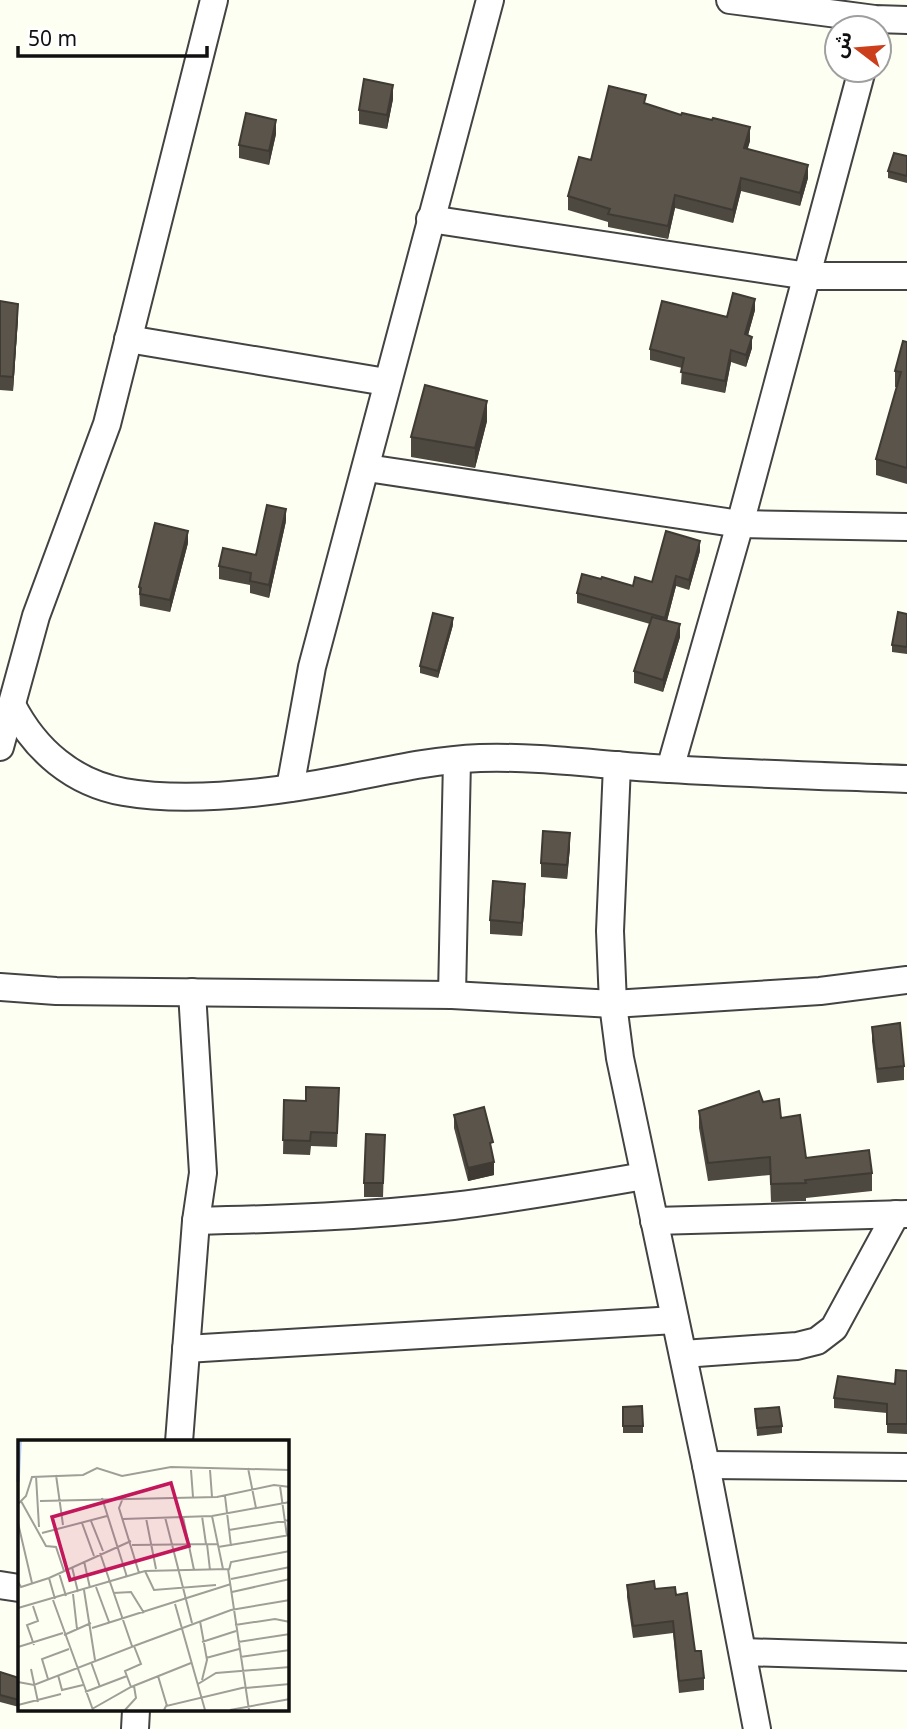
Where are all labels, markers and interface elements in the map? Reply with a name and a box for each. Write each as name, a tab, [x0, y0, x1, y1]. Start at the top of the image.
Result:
scale bar	[18, 14, 206, 58]
north arrow	[823, 14, 893, 84]
text: 50 m	[28, 17, 77, 61]
text: ش	[820, 27, 865, 63]
inset map	[18, 1440, 289, 1712]

